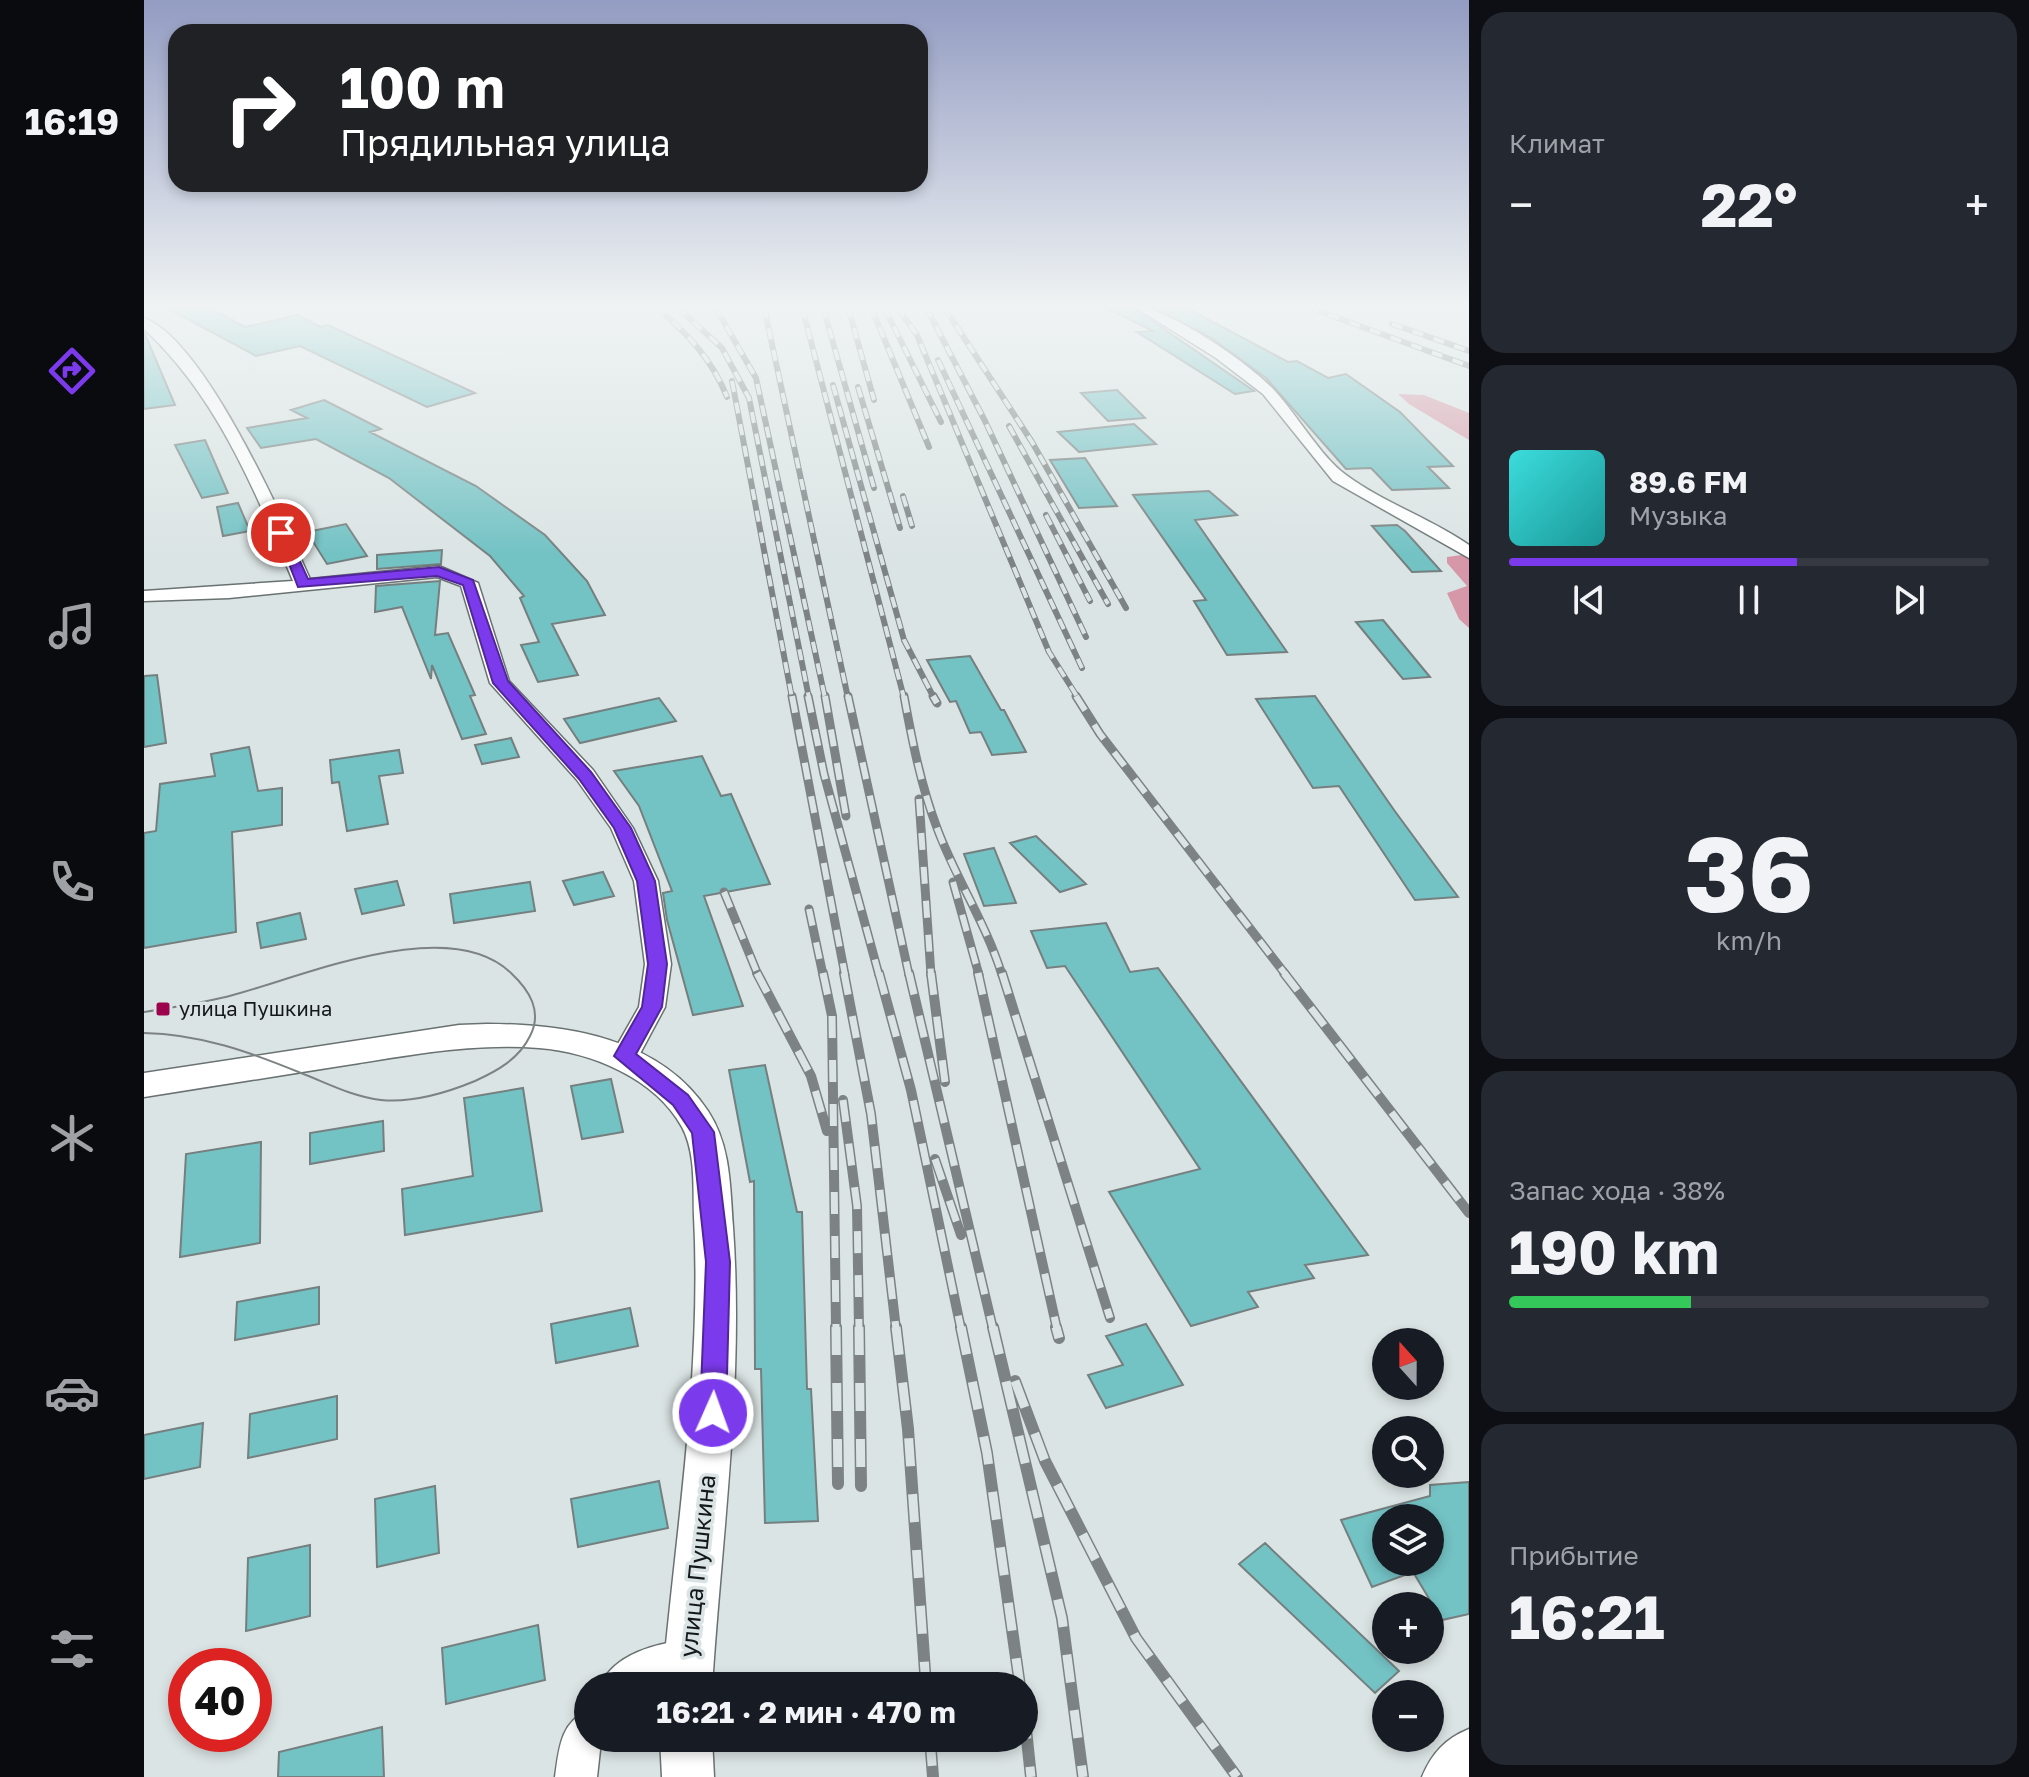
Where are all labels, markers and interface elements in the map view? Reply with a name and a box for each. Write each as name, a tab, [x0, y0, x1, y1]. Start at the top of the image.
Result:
text: 100 m	[340, 53, 505, 120]
icon: right	[208, 56, 312, 160]
text: 16:19	[25, 100, 119, 143]
text: Прядильная улица	[340, 121, 671, 164]
text: Климат	[1509, 128, 1605, 159]
text: 22°	[1701, 168, 1797, 240]
text: −	[1509, 178, 1533, 231]
text: +	[1965, 178, 1989, 231]
icon: directions	[44, 343, 100, 399]
text: 89.6 FM	[1629, 464, 1748, 500]
pin	[247, 499, 315, 567]
text: Музыка	[1629, 500, 1727, 531]
icon: arrive	[259, 511, 303, 555]
icon: previous	[1567, 578, 1611, 622]
icon: pause	[1727, 578, 1771, 622]
icon: next	[1887, 578, 1931, 622]
icon: music	[44, 598, 100, 654]
text: 36	[1684, 810, 1814, 935]
icon: phone	[44, 854, 100, 910]
text: km/h	[1716, 925, 1782, 956]
place label: улица Пушкина	[179, 996, 332, 1020]
marker: улица Пушкина	[154, 1000, 172, 1018]
icon: climate	[44, 1110, 100, 1166]
text: Запас хода · 38%	[1509, 1175, 1725, 1206]
text: 190 km	[1509, 1215, 1719, 1287]
north arrow	[1372, 1328, 1444, 1400]
map controls	[1372, 1328, 1444, 1752]
icon: car	[44, 1365, 100, 1421]
position arrow	[671, 1371, 755, 1455]
button: search	[1372, 1416, 1444, 1488]
street label: улица Пушкина	[672, 1473, 721, 1659]
button: layers	[1372, 1504, 1444, 1576]
text: Прибытие	[1509, 1540, 1638, 1571]
text: 16:21	[1509, 1580, 1665, 1652]
button: +	[1372, 1592, 1444, 1664]
icon: filters	[44, 1621, 100, 1677]
speed limit sign: 40	[168, 1648, 272, 1752]
button: −	[1372, 1680, 1444, 1752]
text: 16:21 · 2 мин · 470 m	[656, 1694, 956, 1730]

